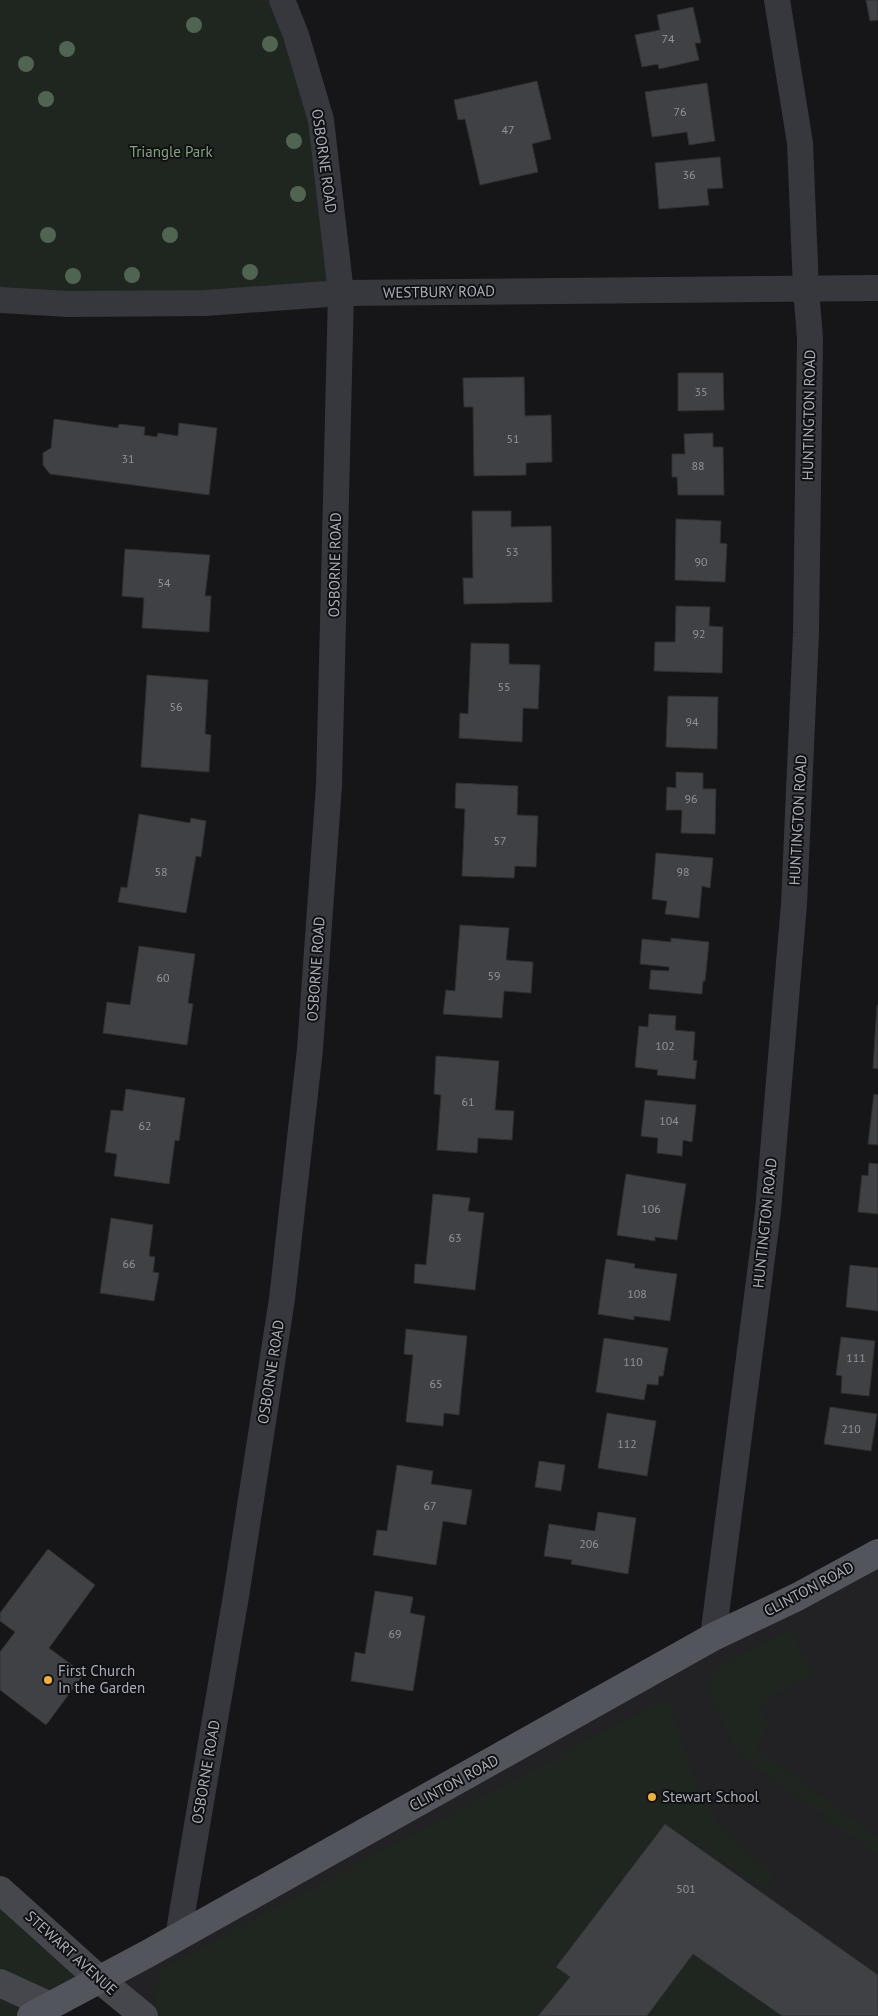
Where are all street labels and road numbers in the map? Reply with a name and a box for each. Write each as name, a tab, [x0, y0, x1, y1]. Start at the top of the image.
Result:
street label: OSBORNE ROAD	[308, 108, 341, 214]
street label: WESTBURY ROAD	[383, 281, 495, 302]
street label: HUNTINGTON ROAD	[798, 350, 819, 480]
street label: OSBORNE ROAD	[324, 512, 345, 618]
street label: HUNTINGTON ROAD	[785, 754, 810, 886]
street label: OSBORNE ROAD	[302, 916, 329, 1022]
street label: HUNTINGTON ROAD	[748, 1157, 781, 1289]
street label: OSBORNE ROAD	[253, 1319, 288, 1425]
street label: CLINTON ROAD	[760, 1557, 857, 1620]
street label: OSBORNE ROAD	[187, 1719, 224, 1825]
street label: CLINTON ROAD	[406, 1750, 502, 1815]
street label: STEWART AVENUE	[22, 1906, 121, 1999]

